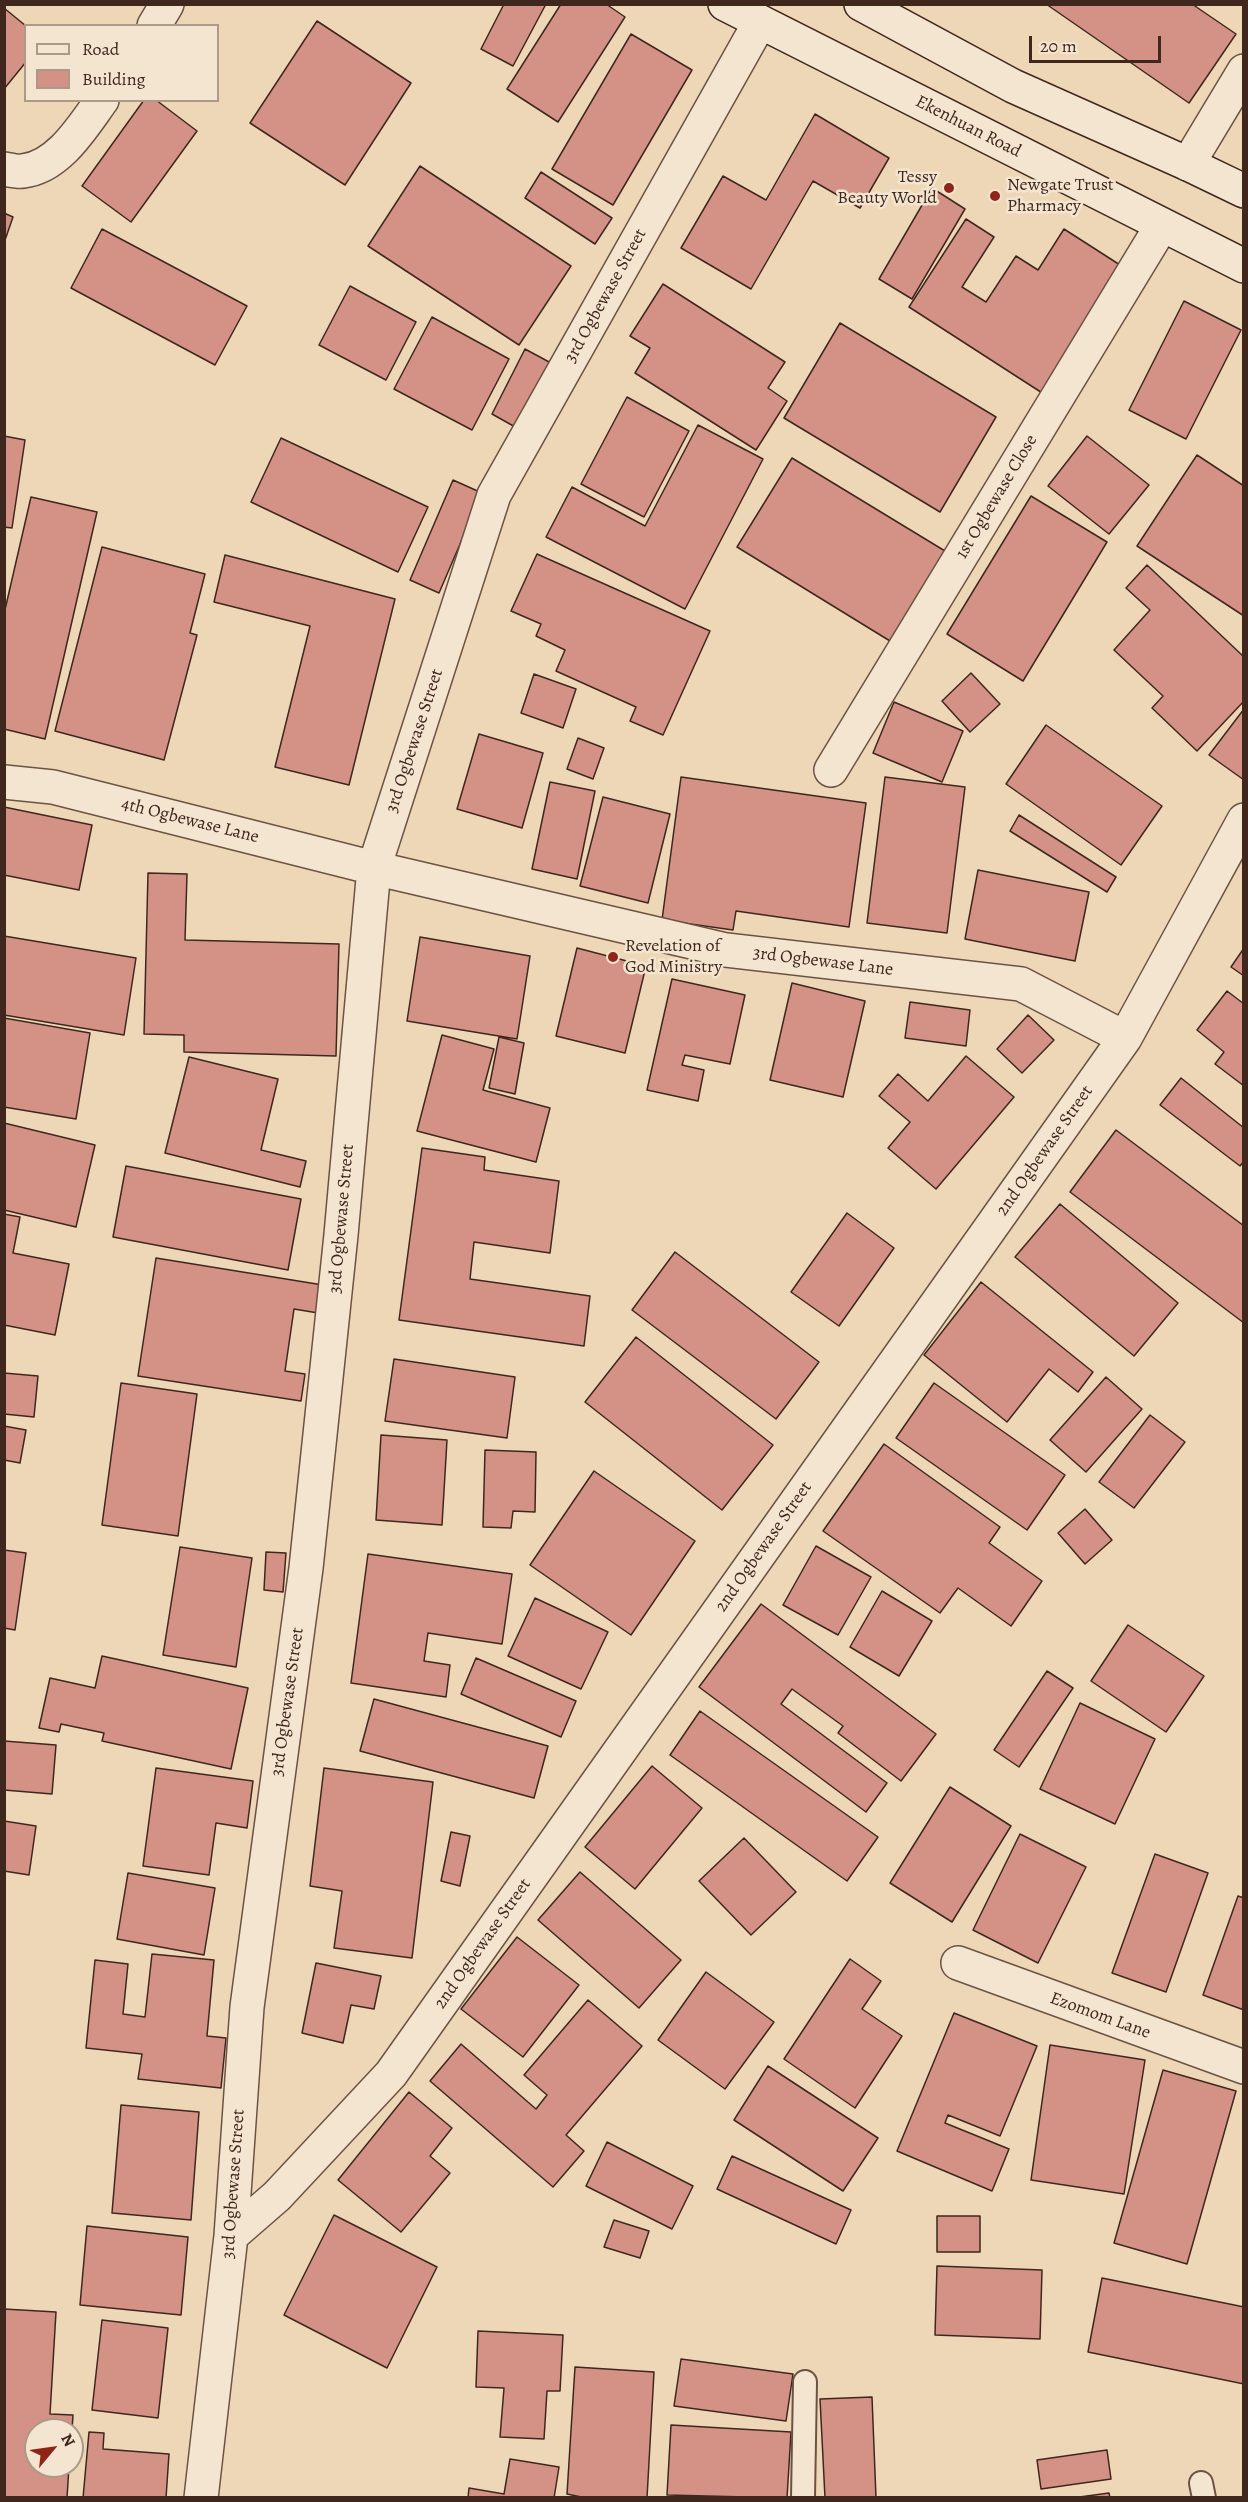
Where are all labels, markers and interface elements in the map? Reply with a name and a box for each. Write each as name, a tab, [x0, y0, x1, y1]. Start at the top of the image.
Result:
legend	[24, 24, 219, 102]
scale bar	[1032, 24, 1164, 62]
text: 20 m	[1040, 34, 1077, 58]
text: Road	[82, 37, 119, 61]
text: Building	[82, 67, 146, 91]
street label: Ekenhuan Road	[912, 91, 1024, 163]
place label: Tessy Beauty World	[837, 167, 937, 210]
place label: Newgate Trust Pharmacy	[1007, 175, 1114, 218]
marker: Tessy Beauty World	[942, 181, 956, 195]
marker: Newgate Trust Pharmacy	[988, 189, 1002, 203]
street label: 3rd Ogbewase Street	[560, 225, 652, 367]
street label: 1st Ogbewase Close	[951, 431, 1043, 563]
street label: 3rd Ogbewase Street	[382, 666, 448, 816]
street label: 4th Ogbewase Lane	[119, 793, 261, 849]
place label: Revelation of God Ministry	[625, 936, 722, 978]
street label: 3rd Ogbewase Lane	[752, 943, 894, 981]
marker: Revelation of God Ministry	[606, 950, 620, 964]
street label: 2nd Ogbewase Street	[992, 1082, 1098, 1220]
street label: 3rd Ogbewase Street	[325, 1143, 359, 1295]
street label: 2nd Ogbewase Street	[711, 1478, 817, 1616]
street label: 3rd Ogbewase Street	[267, 1626, 309, 1778]
street label: 2nd Ogbewase Street	[430, 1875, 536, 2013]
street label: Ezomom Lane	[1047, 1988, 1153, 2044]
street label: 3rd Ogbewase Street	[218, 2108, 250, 2260]
north arrow	[24, 2418, 84, 2478]
text: N	[56, 2430, 80, 2451]

